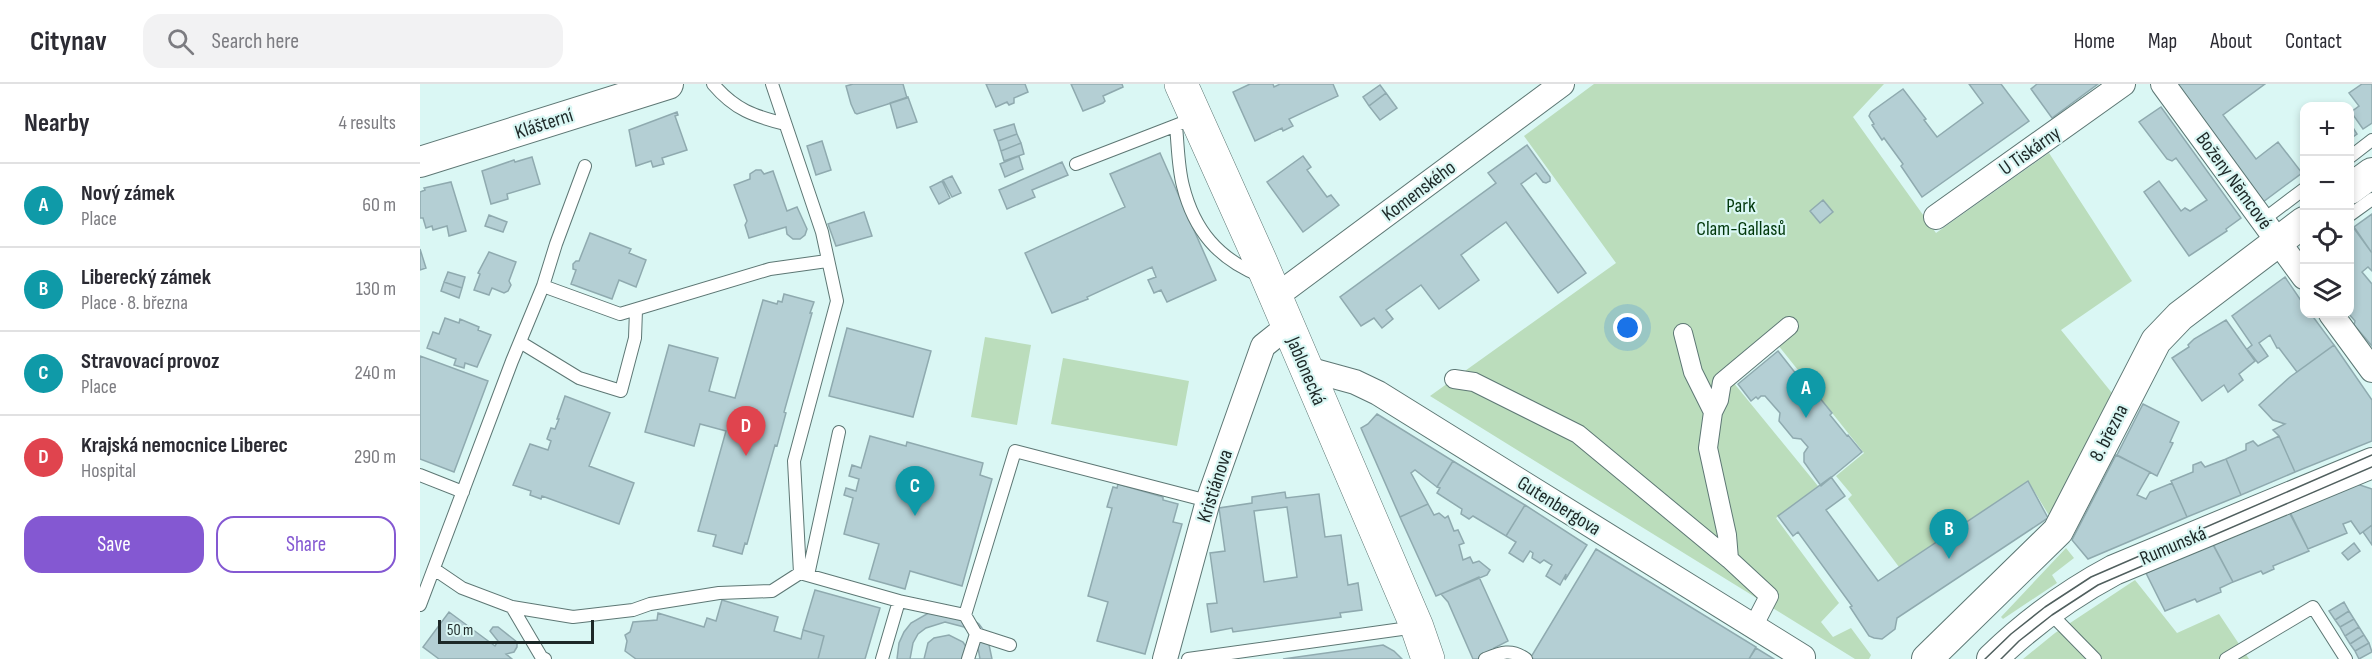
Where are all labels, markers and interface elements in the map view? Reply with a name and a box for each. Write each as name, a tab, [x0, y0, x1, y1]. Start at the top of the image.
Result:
search box	[143, 14, 563, 68]
text: Citynav	[30, 25, 107, 58]
icon: search	[164, 25, 197, 58]
text: Search here	[212, 28, 299, 55]
text: Home	[2074, 29, 2115, 54]
text: Map	[2148, 29, 2177, 54]
text: About	[2210, 29, 2252, 54]
text: Contact	[2285, 29, 2342, 54]
map controls	[2300, 102, 2354, 318]
button: +	[2300, 102, 2354, 156]
street label: Klášterní	[512, 103, 576, 145]
text: Nearby	[24, 108, 90, 139]
text: 4 results	[339, 111, 396, 135]
street label: U Tiskárny	[1995, 121, 2066, 181]
street label: Boženy Němcové	[2191, 128, 2277, 234]
street label: Komenského	[1377, 156, 1461, 226]
button: −	[2300, 156, 2354, 210]
text: Nový zámek	[81, 180, 175, 207]
text: A	[39, 193, 48, 217]
text: 60 m	[362, 193, 396, 217]
park label: Park Clam-Gallasů	[1696, 194, 1786, 241]
text: Place	[81, 207, 117, 231]
button: locate	[2300, 210, 2354, 264]
text: Liberecký zámek	[81, 264, 211, 291]
button: layers	[2300, 264, 2354, 318]
text: B	[39, 277, 48, 301]
text: 130 m	[356, 277, 396, 301]
text: Place · 8. března	[81, 291, 188, 315]
your location	[1613, 313, 1642, 342]
street label: Jablonecká	[1280, 332, 1331, 409]
text: Stravovací provoz	[81, 348, 219, 375]
text: C	[38, 361, 49, 385]
text: 240 m	[355, 361, 396, 385]
pin: A	[1786, 368, 1826, 418]
text: Place	[81, 375, 117, 399]
street label: 8. března	[2085, 400, 2133, 466]
pin: D	[726, 406, 766, 456]
text: Krajská nemocnice Liberec	[81, 432, 288, 459]
text: D	[38, 445, 49, 469]
text: 290 m	[354, 445, 396, 469]
street label: Kristiánova	[1192, 447, 1238, 525]
text: Hospital	[81, 459, 136, 483]
pin: C	[896, 466, 934, 516]
street label: Gutenbergova	[1513, 471, 1605, 541]
pin: B	[1930, 510, 1969, 559]
button: Save	[24, 516, 204, 573]
button: Share	[216, 516, 396, 573]
street label: Rumunská	[2136, 521, 2210, 571]
scale bar	[438, 617, 594, 644]
text: 50 m	[447, 621, 473, 640]

